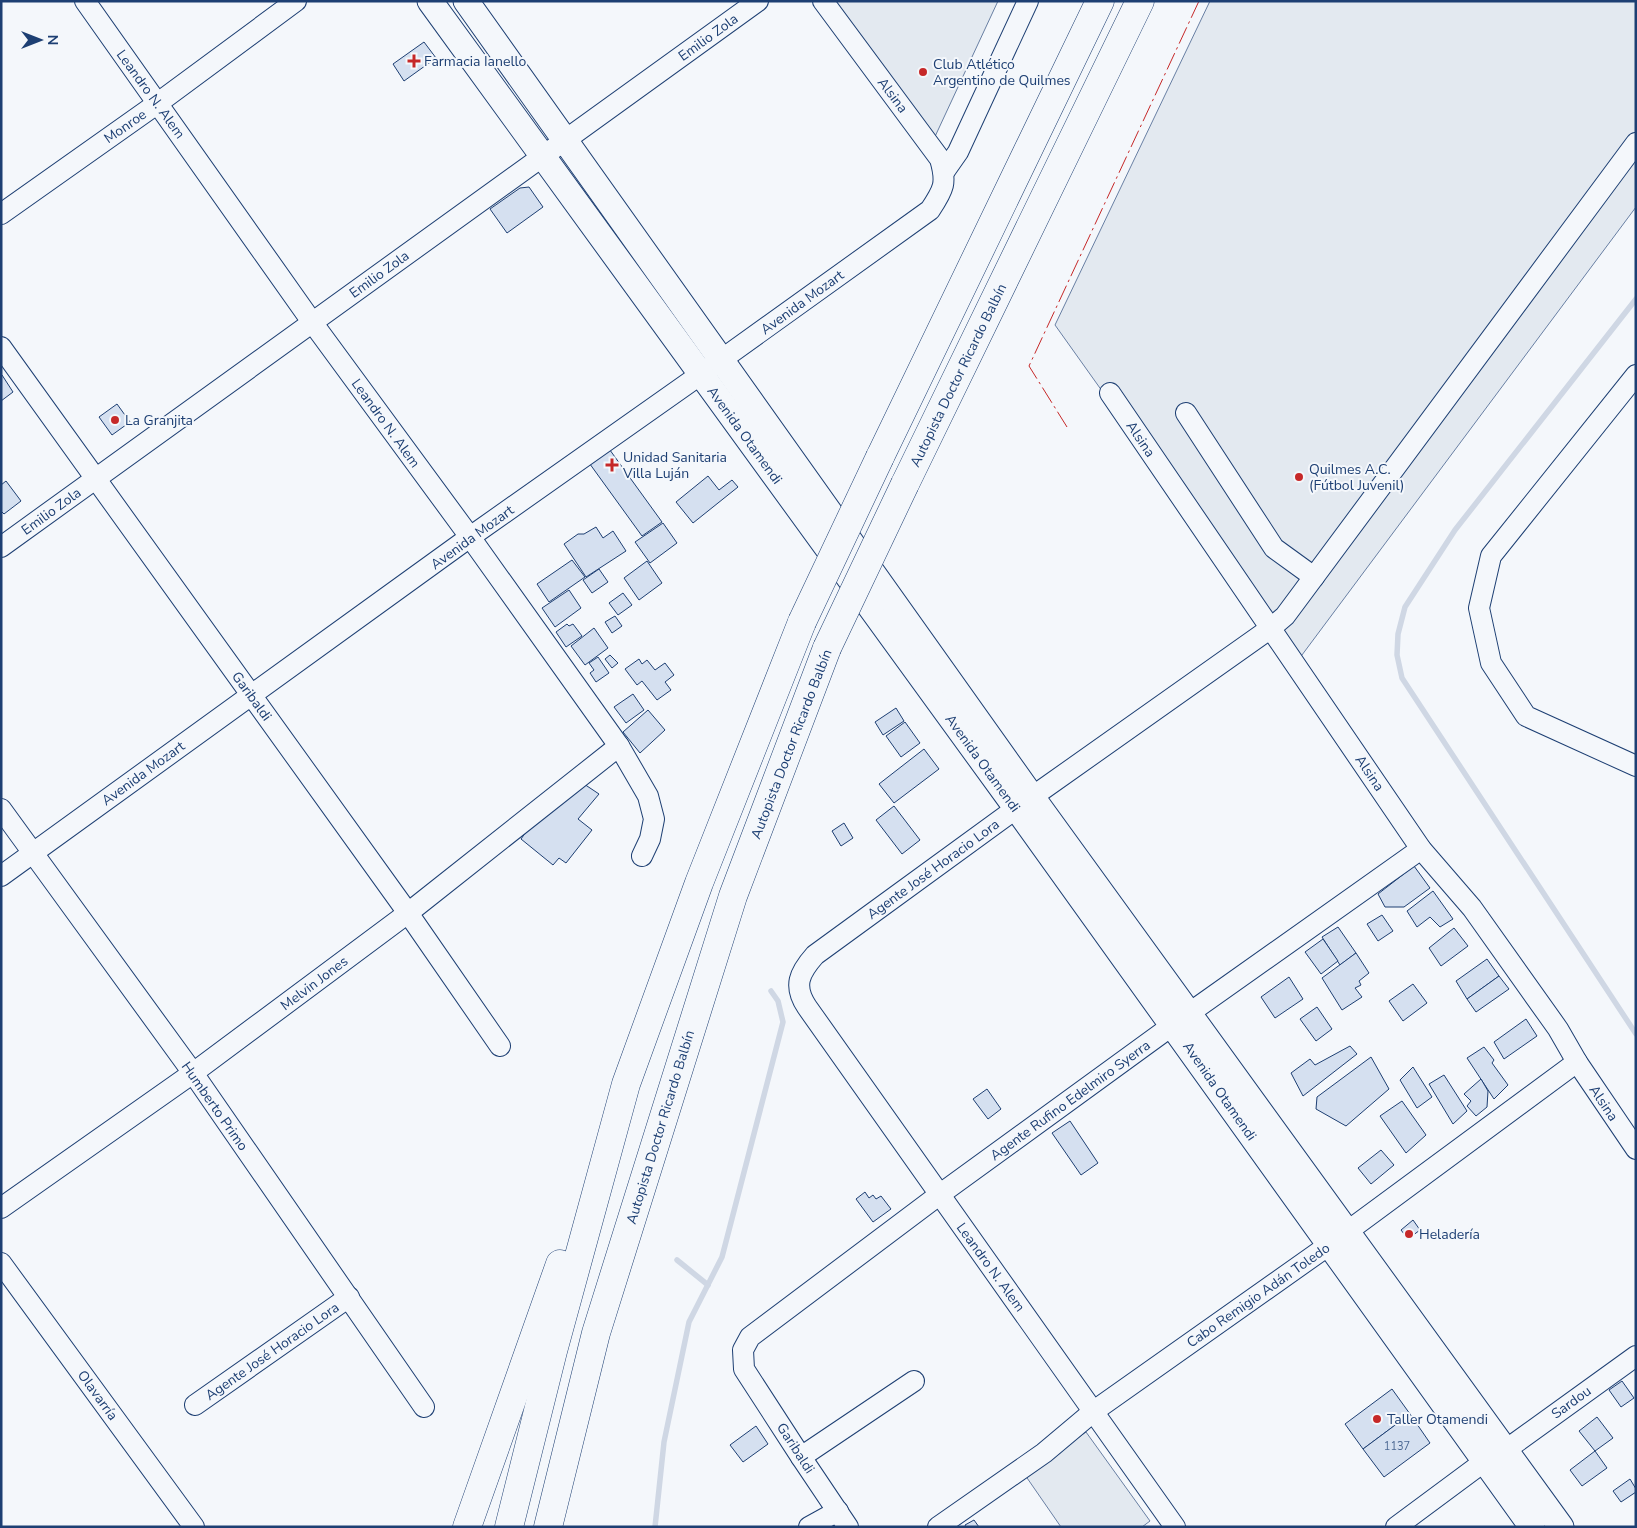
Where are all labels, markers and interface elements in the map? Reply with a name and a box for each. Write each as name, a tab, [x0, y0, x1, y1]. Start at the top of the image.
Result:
street label: Emilio Zola	[675, 9, 742, 66]
north arrow	[15, 15, 65, 65]
text: N	[43, 35, 62, 45]
street label: Leandro N. Alem	[112, 46, 189, 143]
place label: Farmacia Ianello	[424, 52, 527, 71]
marker: Farmacia Ianello	[408, 55, 420, 67]
place label: Club Atlético Argentino de Quilmes	[933, 55, 1071, 90]
marker: Club Atlético Argentino de Quilmes	[917, 66, 929, 78]
street label: Alsina	[873, 74, 912, 117]
street label: Monroe	[100, 105, 150, 148]
street label: Emilio Zola	[346, 246, 413, 303]
street label: Avenida Mozart	[757, 266, 848, 339]
street label: Autopista Doctor Ricardo Balbín	[906, 280, 1011, 470]
street label: Leandro N. Alem	[347, 375, 424, 472]
street label: Avenida Otamendi	[703, 383, 787, 488]
place label: La Granjita	[125, 411, 193, 430]
marker: La Granjita	[109, 414, 121, 426]
street label: Alsina	[1122, 418, 1160, 461]
place label: Unidad Sanitaria Villa Luján	[622, 448, 727, 483]
marker: Unidad Sanitaria Villa Luján	[605, 458, 619, 472]
place label: Quilmes A.C. (Fútbol Juvenil)	[1309, 460, 1405, 495]
marker: Quilmes A.C. (Fútbol Juvenil)	[1293, 471, 1305, 483]
street label: Emilio Zola	[18, 483, 85, 540]
street label: Avenida Mozart	[427, 501, 518, 574]
street label: Autopista Doctor Ricardo Balbín	[746, 647, 837, 842]
street label: Garibaldi	[227, 668, 276, 725]
street label: Avenida Otamendi	[941, 711, 1025, 816]
street label: Avenida Mozart	[98, 737, 189, 810]
street label: Alsina	[1351, 752, 1389, 795]
street label: Agente José Horacio Lora	[863, 815, 1003, 924]
street label: Melvin Jones	[277, 952, 352, 1015]
street label: Autopista Doctor Ricardo Balbín	[622, 1028, 699, 1226]
street label: Agente Rufino Edelmiro Syerra	[986, 1036, 1154, 1165]
street label: Avenida Otamendi	[1178, 1038, 1261, 1145]
street label: Humberto Primo	[177, 1058, 252, 1155]
street label: Alsina	[1585, 1082, 1623, 1125]
street label: Leandro N. Alem	[952, 1219, 1029, 1316]
place label: Heladería	[1419, 1225, 1480, 1244]
marker: Heladería	[1403, 1228, 1415, 1240]
street label: Cabo Remigio Adán Toledo	[1183, 1239, 1334, 1352]
street label: Agente José Horacio Lora	[202, 1298, 343, 1405]
street label: Olavarría	[73, 1366, 122, 1424]
street label: Sardou	[1548, 1382, 1595, 1423]
place label: Taller Otamendi	[1387, 1410, 1488, 1429]
marker: Taller Otamendi	[1371, 1413, 1383, 1425]
street label: Garibaldi	[772, 1419, 819, 1477]
house number: 1137	[1384, 1439, 1410, 1454]

